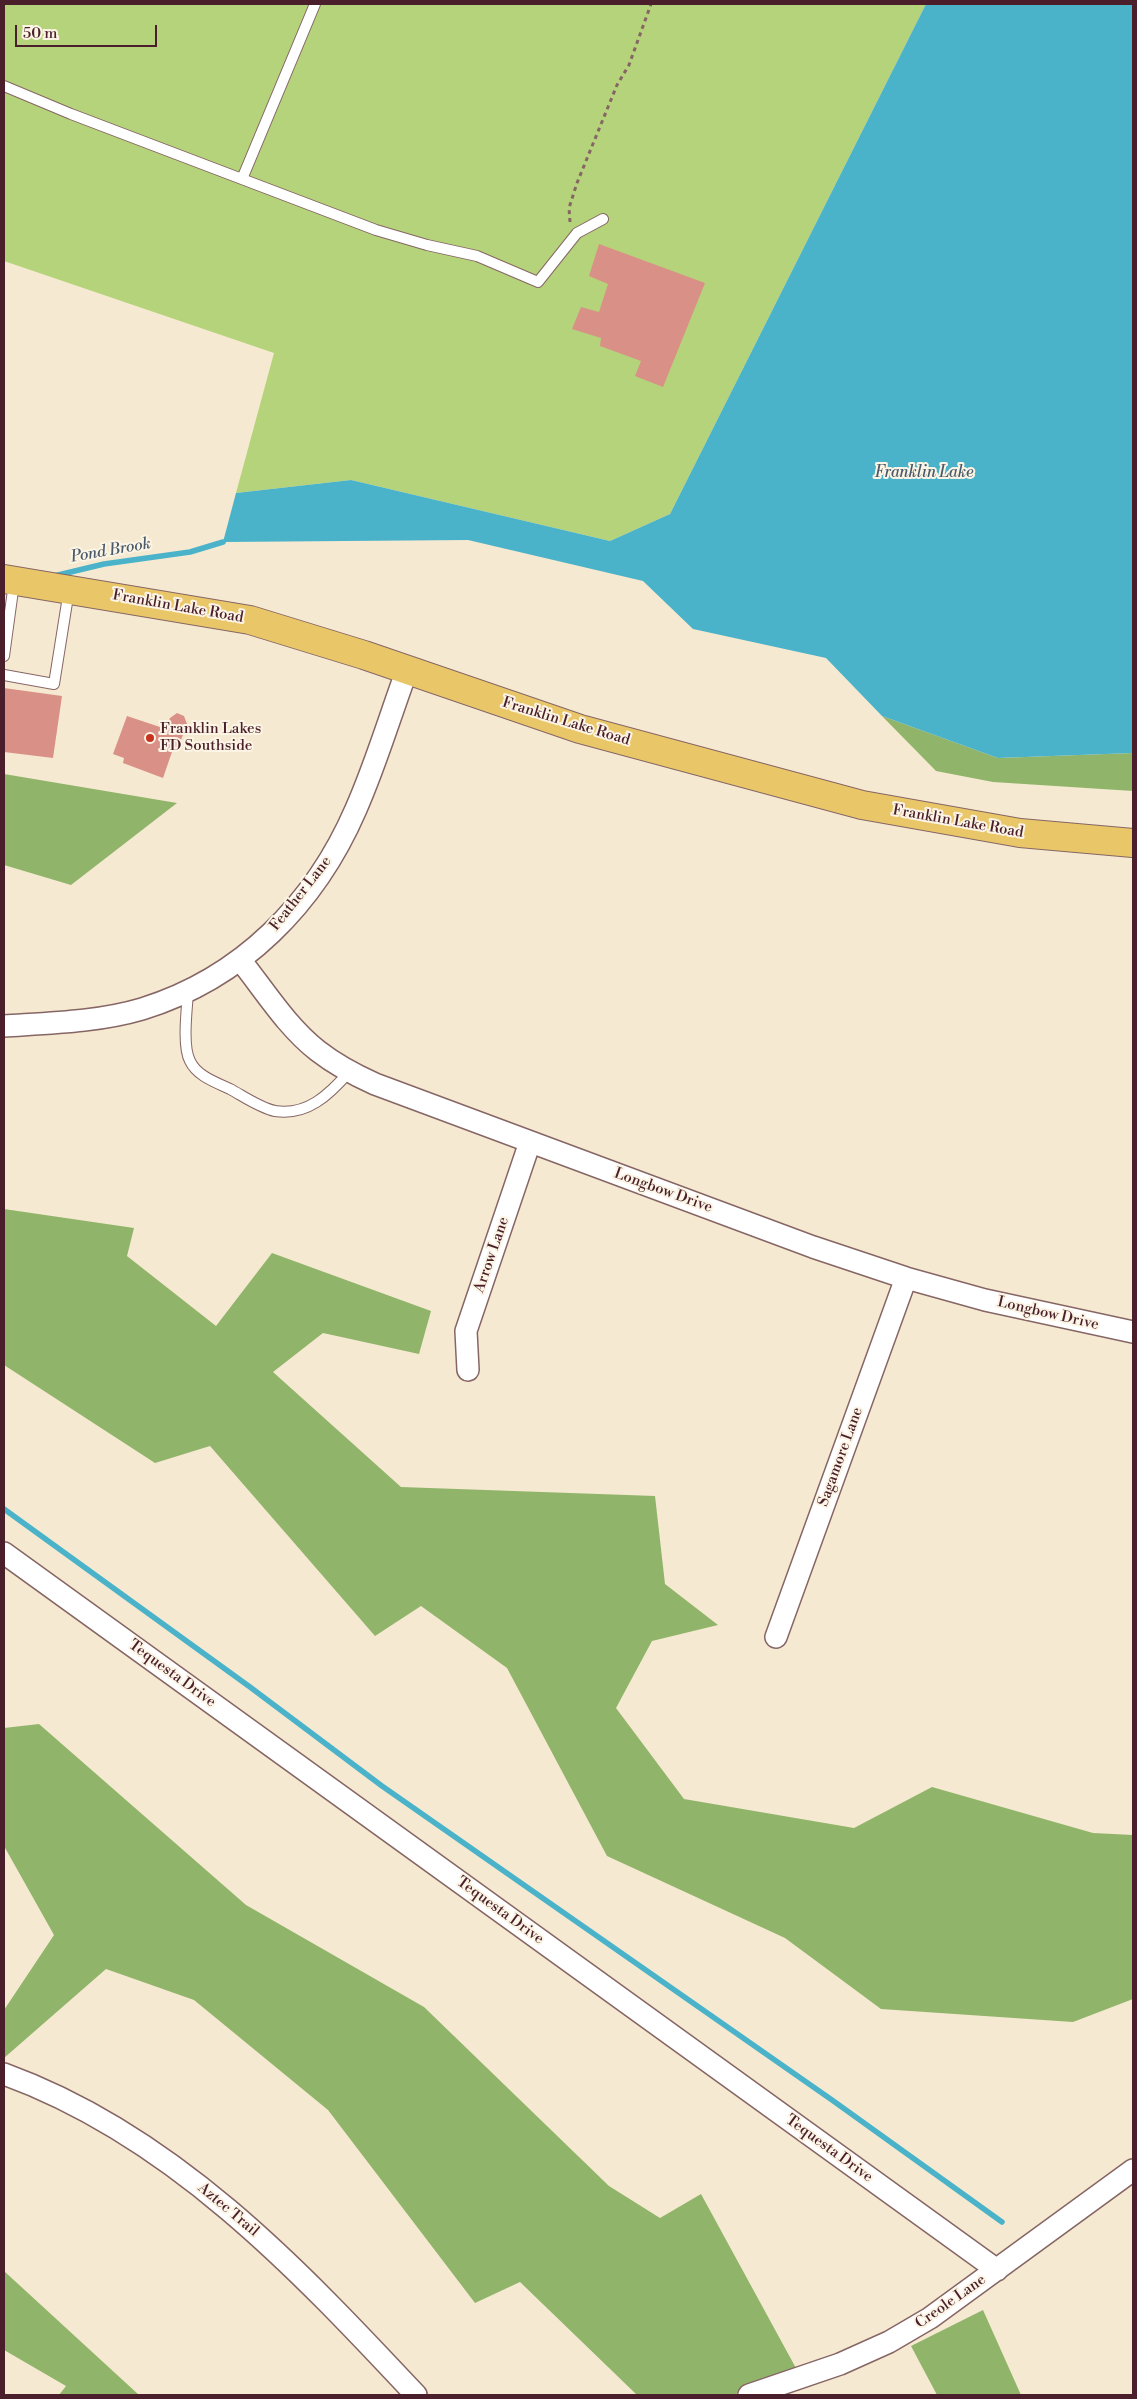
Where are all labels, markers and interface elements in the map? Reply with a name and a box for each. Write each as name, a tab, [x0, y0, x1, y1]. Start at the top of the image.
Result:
scale bar	[18, 15, 160, 47]
text: 50 m	[23, 24, 57, 43]
water label: Franklin Lake	[875, 463, 973, 483]
water label: Pond Brook	[69, 535, 153, 567]
street label: Franklin Lake Road	[111, 587, 245, 627]
street label: Franklin Lake Road	[500, 694, 632, 750]
place label: Franklin Lakes FD Southside	[160, 720, 261, 755]
marker: Franklin Lakes FD Southside	[144, 732, 156, 744]
street label: Franklin Lake Road	[891, 802, 1025, 842]
street label: Feather Lane	[266, 853, 336, 935]
street label: Longbow Drive	[611, 1165, 715, 1217]
street label: Arrow Lane	[471, 1215, 513, 1295]
street label: Longbow Drive	[996, 1294, 1100, 1334]
street label: Sagamore Lane	[815, 1405, 867, 1509]
street label: Tequesta Drive	[125, 1636, 219, 1712]
street label: Tequesta Drive	[453, 1873, 547, 1949]
street label: Tequesta Drive	[782, 2111, 876, 2187]
street label: Aztec Trail	[194, 2179, 262, 2241]
street label: Creole Lane	[912, 2271, 990, 2333]

